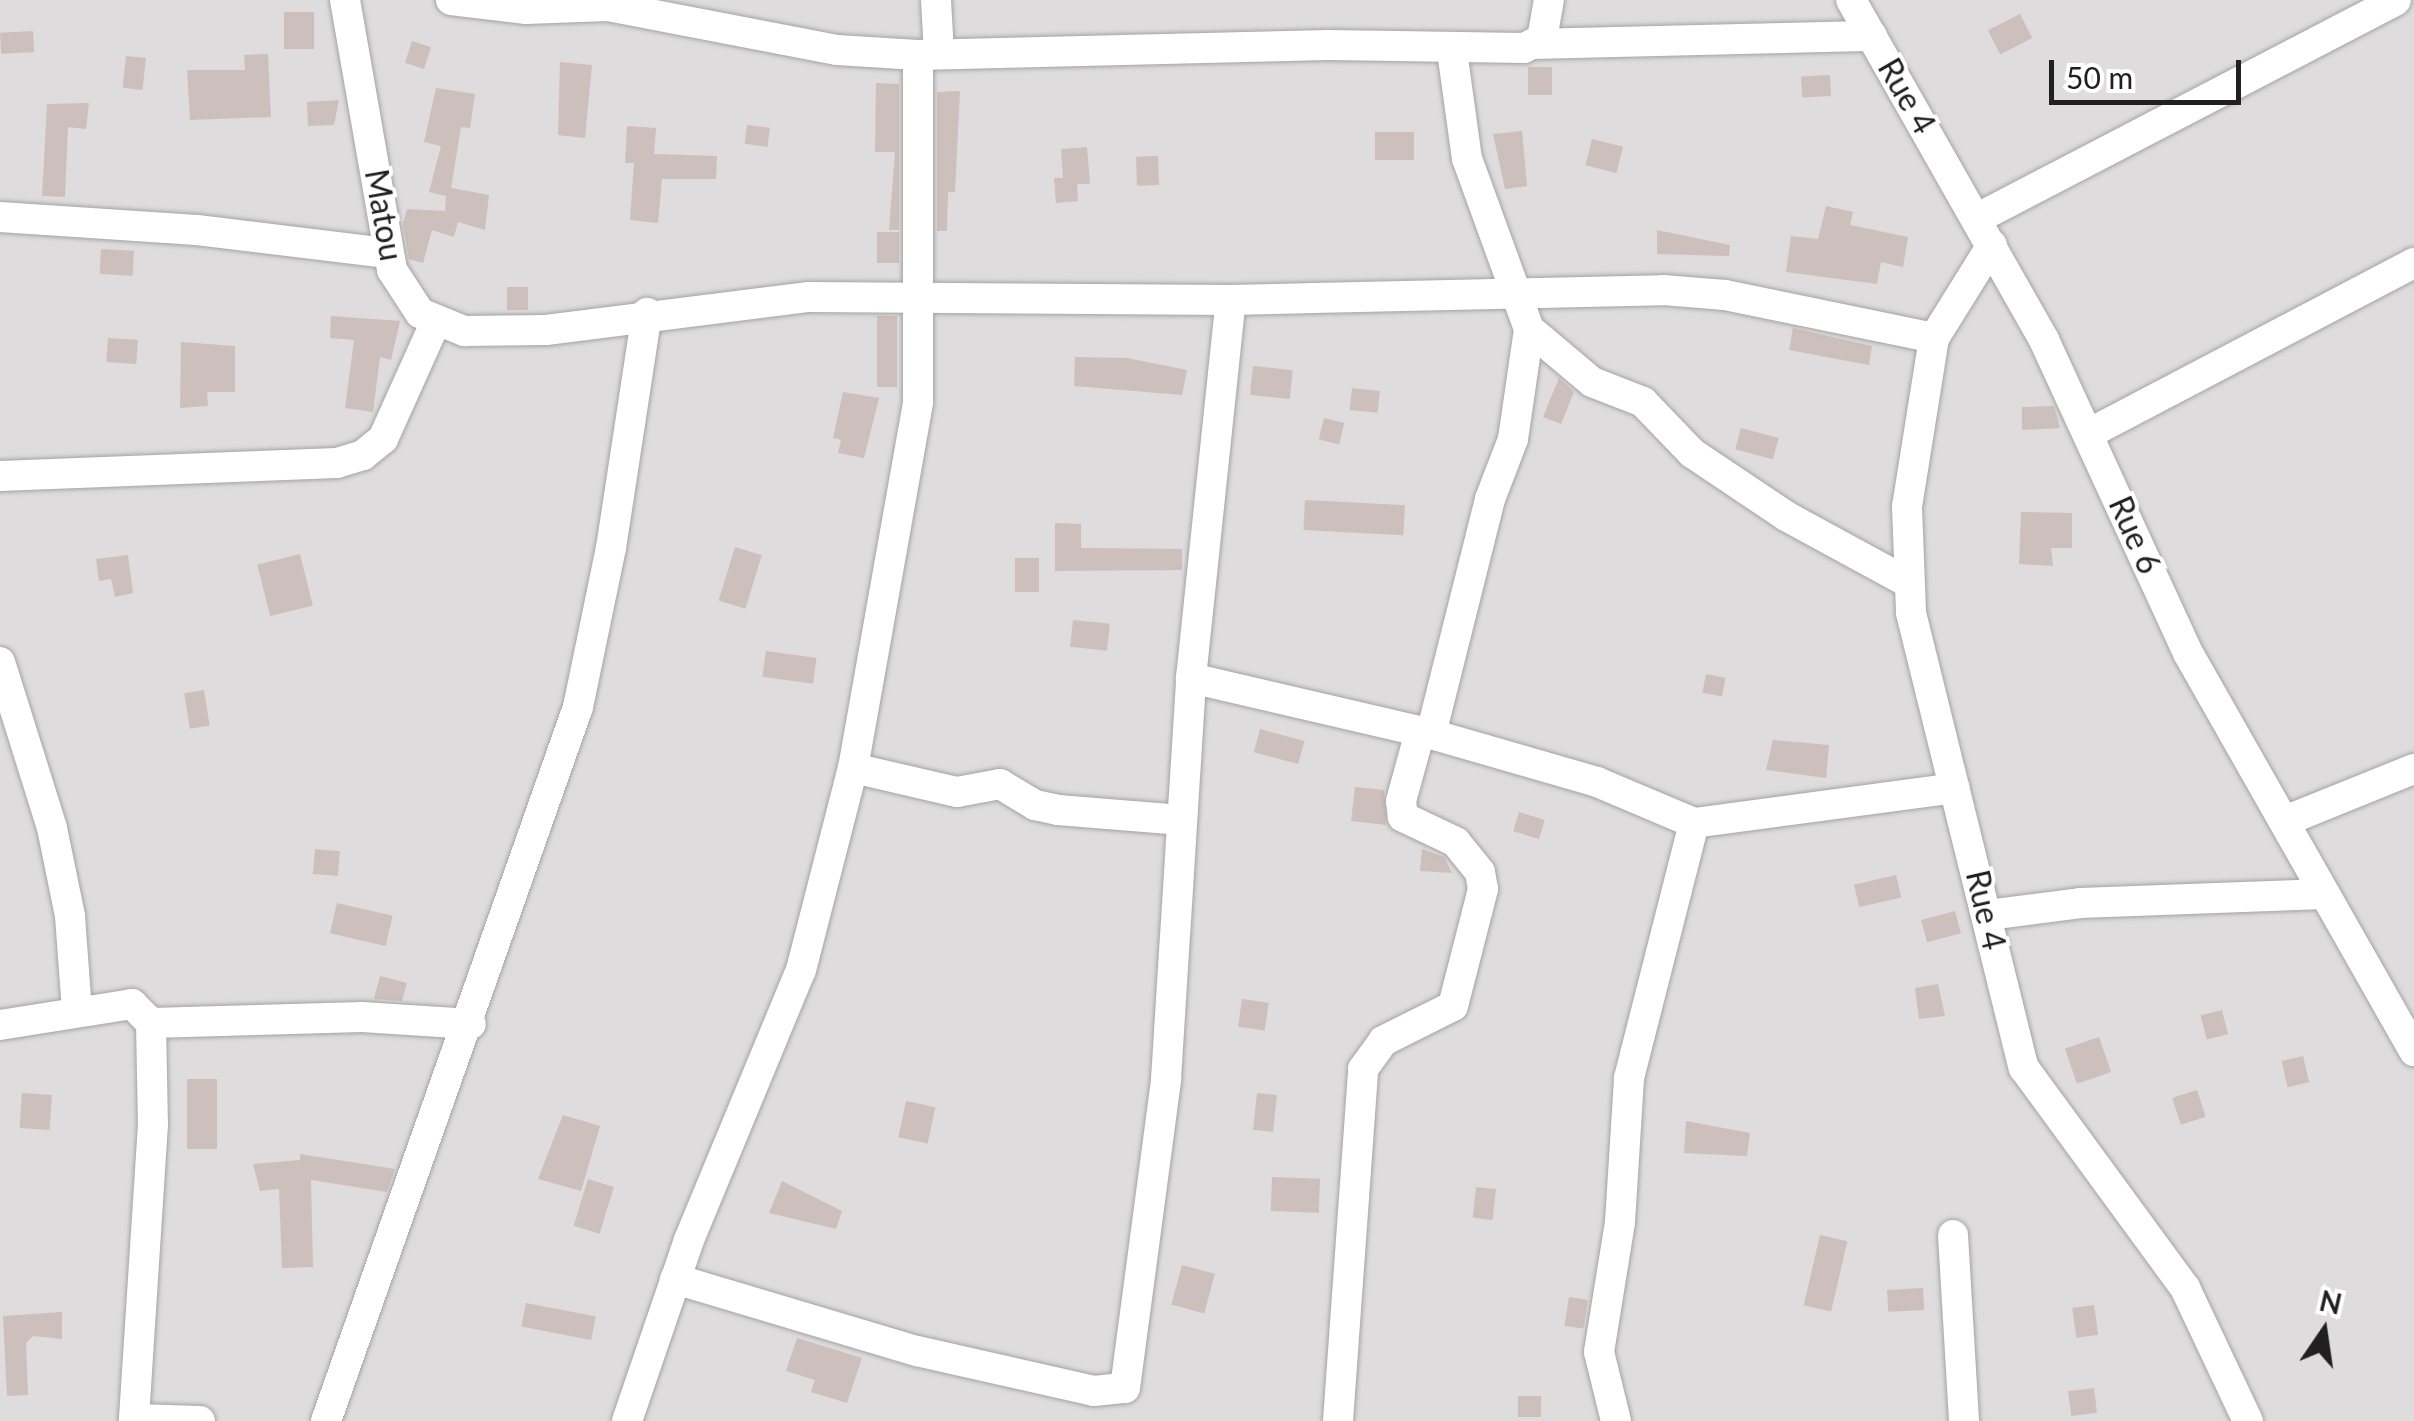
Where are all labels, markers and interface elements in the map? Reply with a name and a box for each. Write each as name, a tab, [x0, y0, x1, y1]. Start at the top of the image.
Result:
scale bar	[2054, 40, 2246, 102]
street label: Rue 4	[1870, 51, 1944, 141]
text: 50 m	[2066, 59, 2133, 95]
street label: Matou	[357, 166, 411, 264]
street label: Rue 6	[2101, 490, 2169, 580]
street label: Rue 4	[1958, 866, 2014, 954]
north arrow	[2274, 1281, 2374, 1381]
text: N	[2316, 1283, 2345, 1321]

